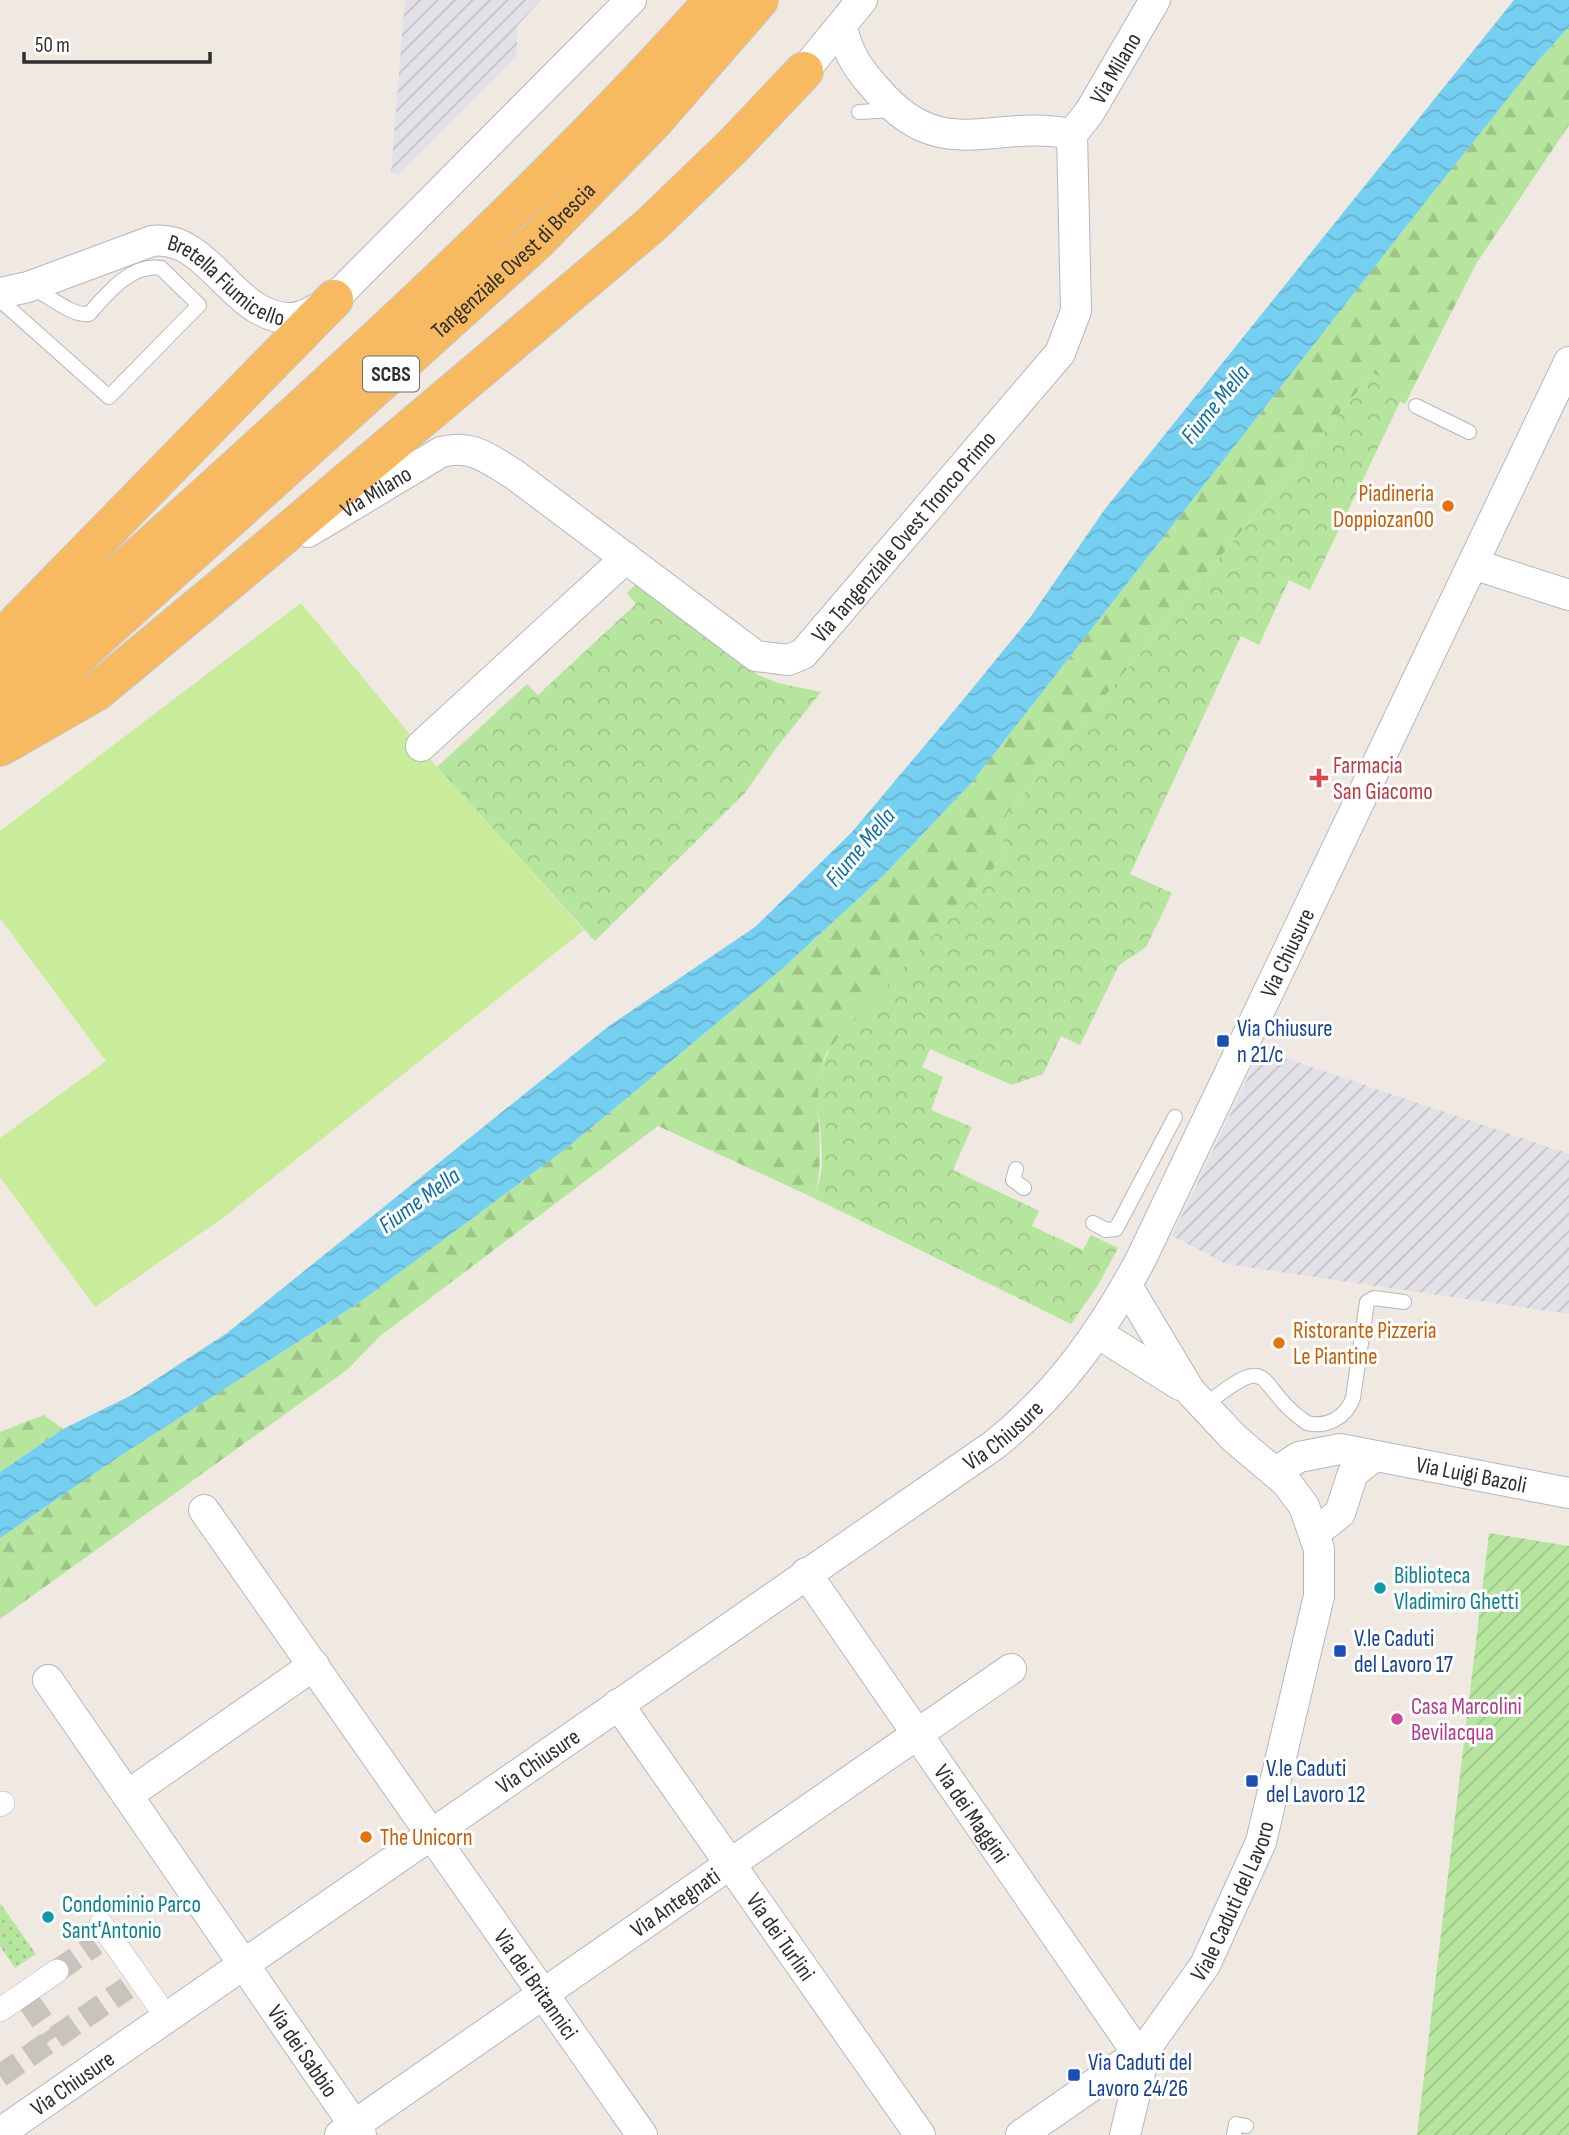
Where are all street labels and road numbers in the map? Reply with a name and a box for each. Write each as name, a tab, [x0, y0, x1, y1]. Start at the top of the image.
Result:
street label: Via Milano	[1084, 28, 1148, 109]
street label: Tangenziale Ovest di Brescia	[426, 177, 602, 345]
street label: Bretella Fiumicello	[164, 229, 287, 333]
road number: SCBS	[363, 356, 419, 392]
street label: Via Tangenziale Ovest Tronco Primo	[806, 426, 1002, 649]
street label: Via Milano	[336, 460, 417, 524]
street label: Via Chiusure	[1255, 904, 1321, 1002]
street label: Via Chiusure	[958, 1395, 1050, 1477]
street label: Via Luigi Bazoli	[1413, 1451, 1529, 1500]
street label: Via Chiusure	[491, 1723, 586, 1800]
street label: Via dei Maggini	[927, 1759, 1015, 1868]
street label: Viale Caduti del Lavoro	[1185, 1819, 1280, 1987]
street label: Via Antegnati	[625, 1862, 726, 1944]
street label: Via dei Turlini	[740, 1888, 821, 1987]
street label: Via dei Britannici	[487, 1924, 584, 2045]
street label: Via dei Sabbio	[261, 2000, 344, 2103]
street label: Via Chiusure	[26, 2045, 120, 2122]

